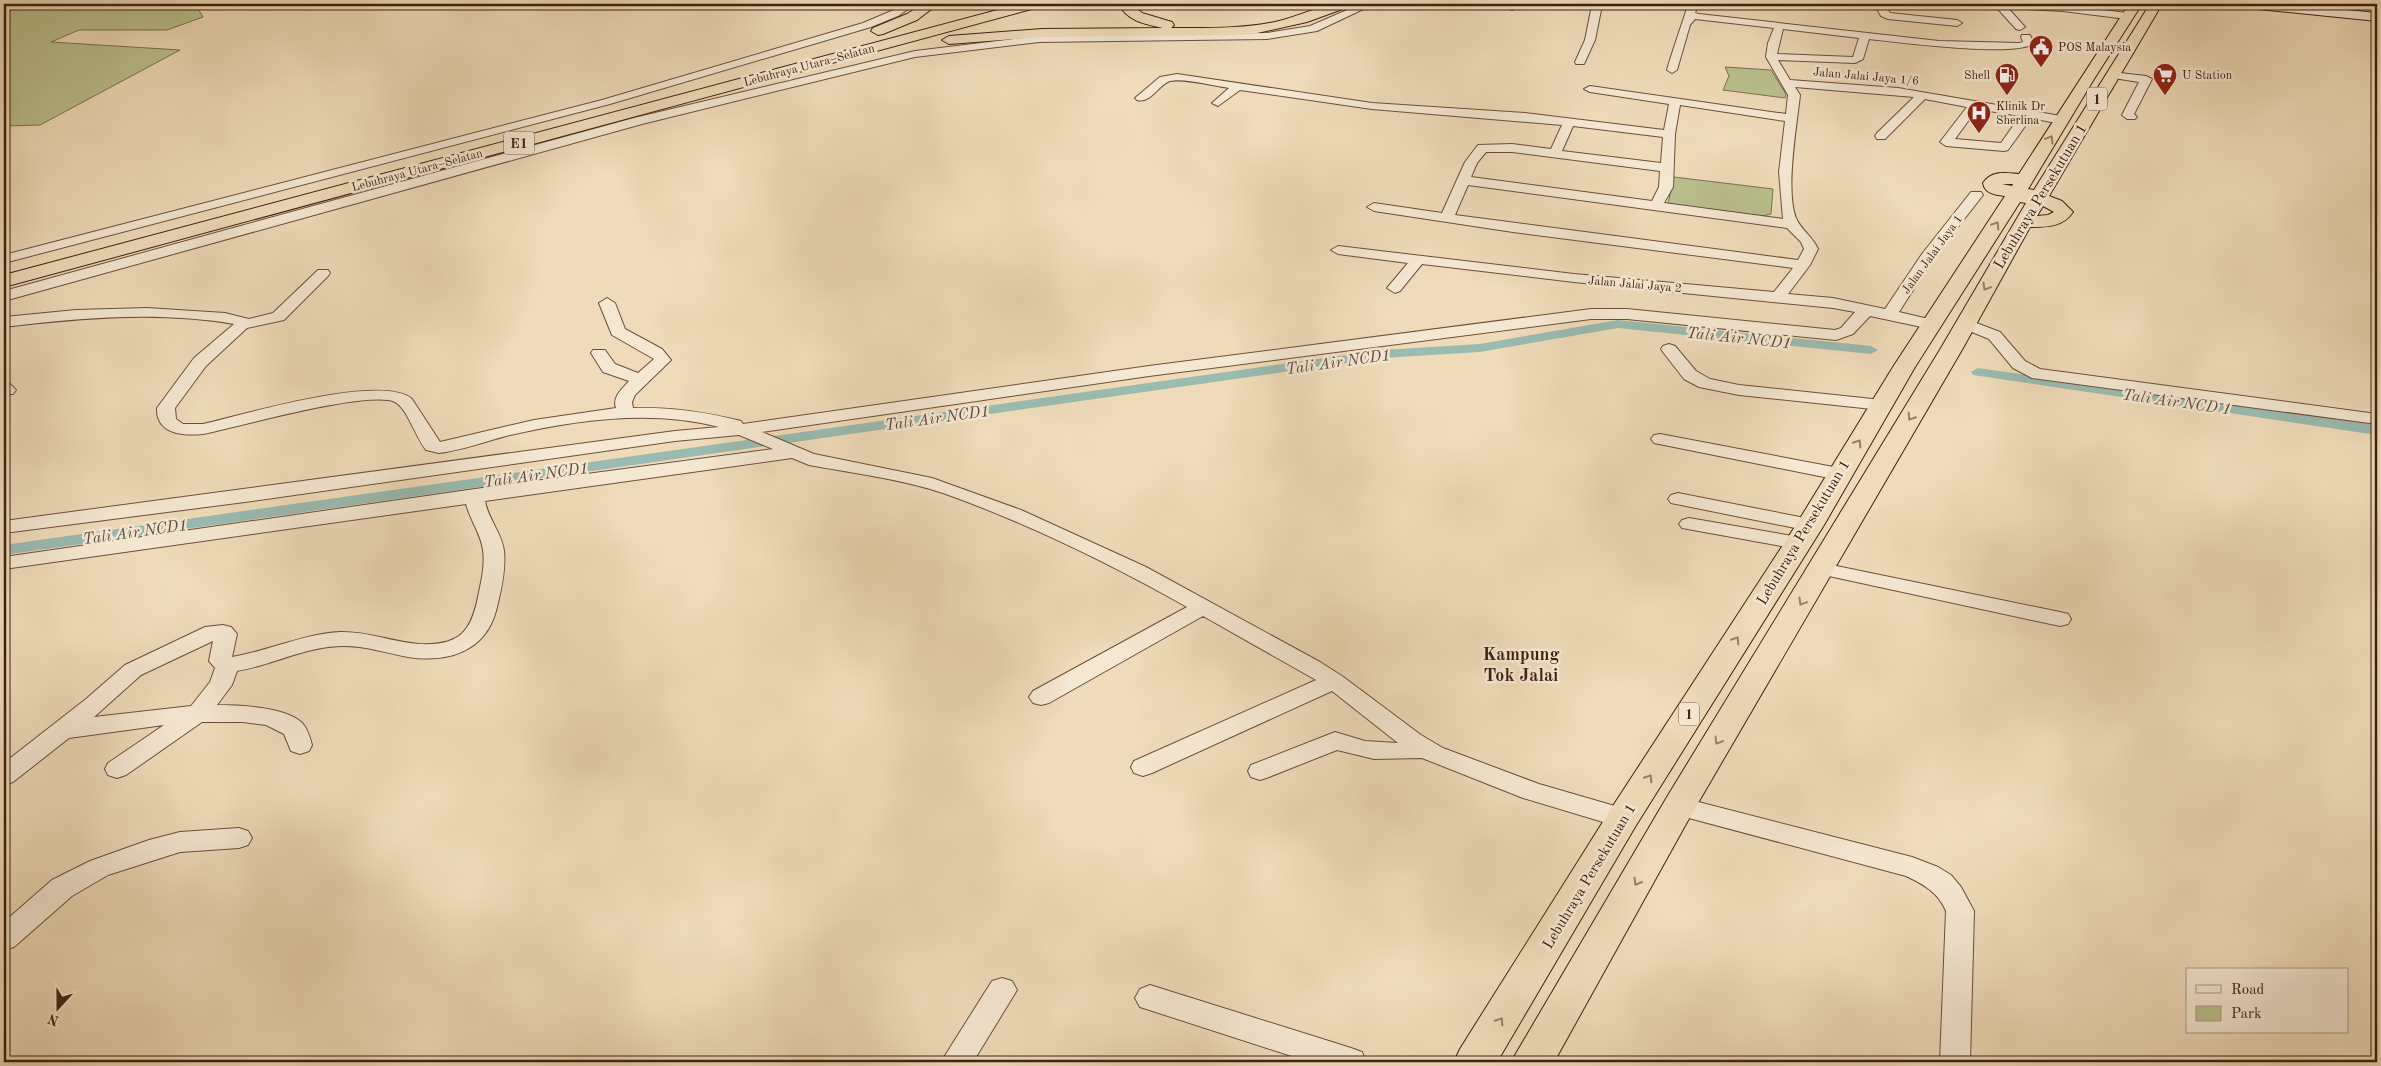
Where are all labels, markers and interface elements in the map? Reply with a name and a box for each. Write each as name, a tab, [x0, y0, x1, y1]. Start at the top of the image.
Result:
public building icon: POS Malaysia	[2028, 34, 2054, 68]
place label: POS Malaysia	[2058, 42, 2131, 54]
street label: Lebuhraya Utara–Selatan	[742, 43, 877, 89]
fuel station icon: Shell	[1994, 62, 2020, 96]
supermarket icon: U Station	[2152, 62, 2178, 96]
street label: Jalan Jalai Jaya 1/6	[1812, 66, 1919, 88]
place label: Shell	[1964, 70, 1990, 82]
place label: U Station	[2182, 70, 2233, 82]
road number: 1	[2087, 88, 2107, 110]
hospital icon: Klinik Dr Sherlina	[1966, 100, 1992, 134]
place label: Klinik Dr Sherlina	[1996, 101, 2045, 127]
street label: Lebuhraya Persekutuan 1	[1992, 122, 2091, 272]
road number: E1	[504, 132, 534, 154]
one-way arrow	[2043, 135, 2053, 144]
street label: Lebuhraya Utara–Selatan	[350, 148, 485, 194]
street label: Jalan Jalai Jaya 1	[1900, 213, 1965, 296]
one-way arrow	[1990, 222, 1999, 231]
street label: Jalan Jalai Jaya 2	[1588, 275, 1682, 295]
one-way arrow	[1983, 281, 1993, 290]
water label: Tali Air NCD1	[1685, 326, 1792, 352]
water label: Tali Air NCD1	[1285, 348, 1392, 378]
water label: Tali Air NCD 1	[2121, 387, 2232, 419]
water label: Tali Air NCD1	[884, 404, 991, 434]
one-way arrow	[1908, 411, 1917, 420]
one-way arrow	[1852, 439, 1861, 448]
street label: Lebuhraya Persekutuan 1	[1755, 458, 1854, 608]
water label: Tali Air NCD1	[483, 461, 590, 491]
water label: Tali Air NCD1	[82, 518, 189, 548]
one-way arrow	[1798, 597, 1808, 606]
one-way arrow	[1729, 636, 1739, 645]
district label: Kampung Tok Jalai	[1482, 646, 1560, 685]
road number: 1	[1679, 702, 1699, 726]
one-way arrow	[1715, 736, 1725, 745]
one-way arrow	[1643, 774, 1652, 783]
street label: Lebuhraya Persekutuan 1	[1541, 802, 1640, 952]
one-way arrow	[1634, 877, 1644, 886]
legend	[2186, 968, 2348, 1034]
text: Road	[2231, 983, 2265, 998]
north arrow	[32, 984, 82, 1034]
text: Park	[2231, 1007, 2262, 1022]
text: N	[46, 1011, 61, 1028]
one-way arrow	[1494, 1017, 1504, 1026]

